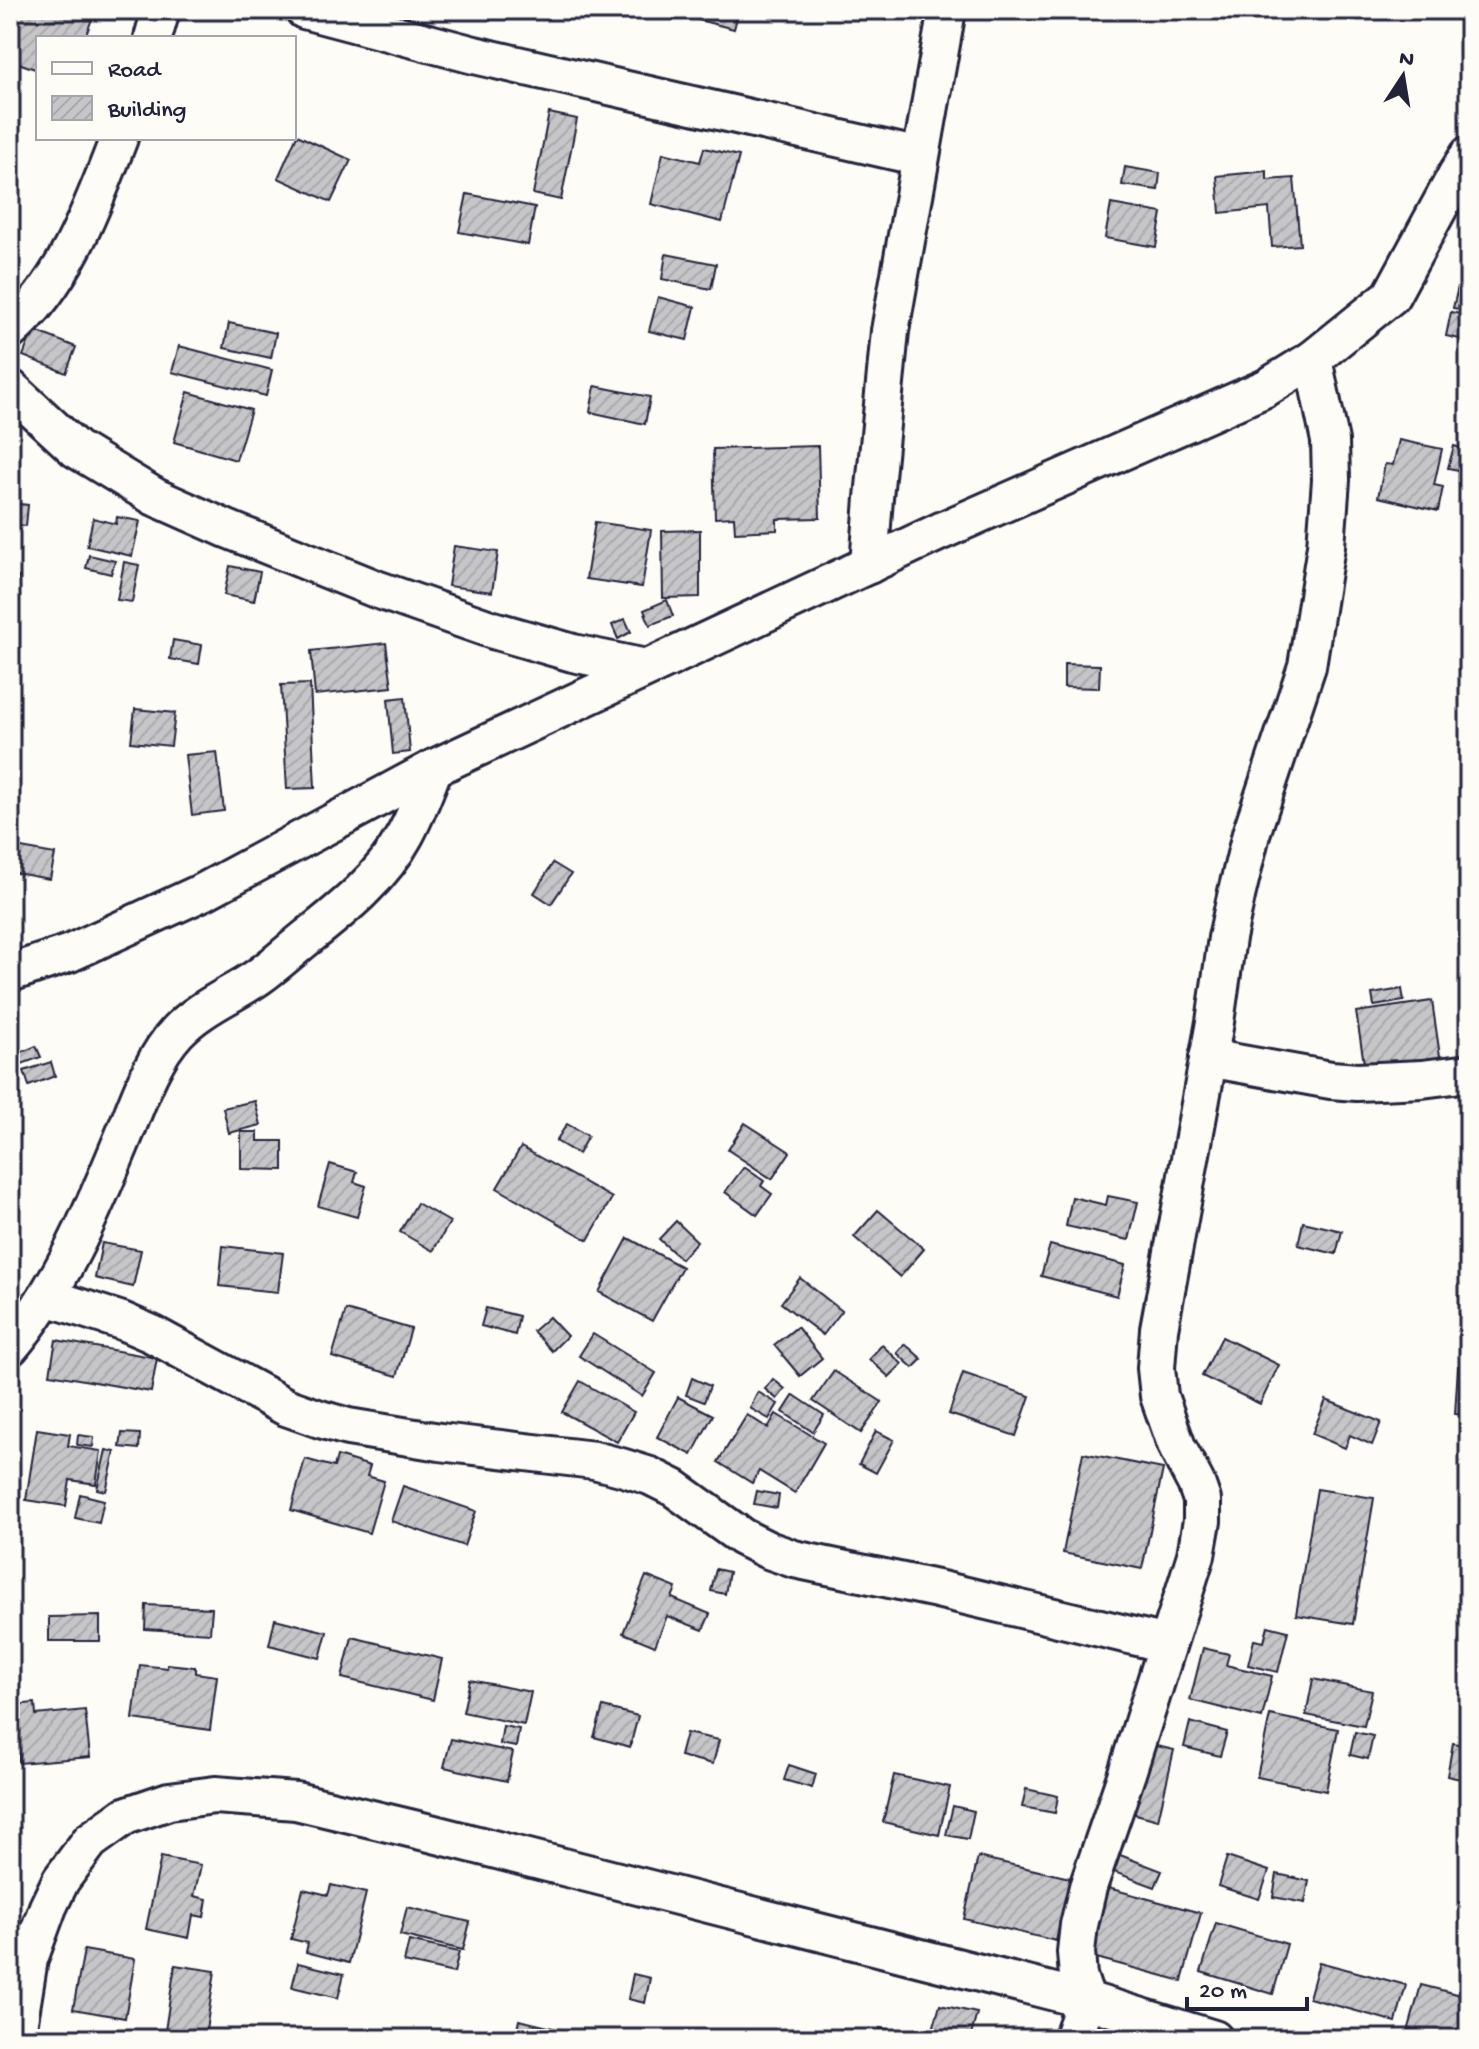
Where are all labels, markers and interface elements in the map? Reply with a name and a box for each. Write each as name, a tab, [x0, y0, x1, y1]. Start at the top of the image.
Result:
legend	[36, 36, 296, 140]
north arrow	[1363, 36, 1443, 116]
text: N	[1397, 46, 1416, 75]
text: Road	[108, 57, 162, 86]
text: Building	[107, 97, 186, 126]
scale bar	[1187, 1961, 1307, 2011]
text: 20 m	[1199, 1978, 1247, 2007]

